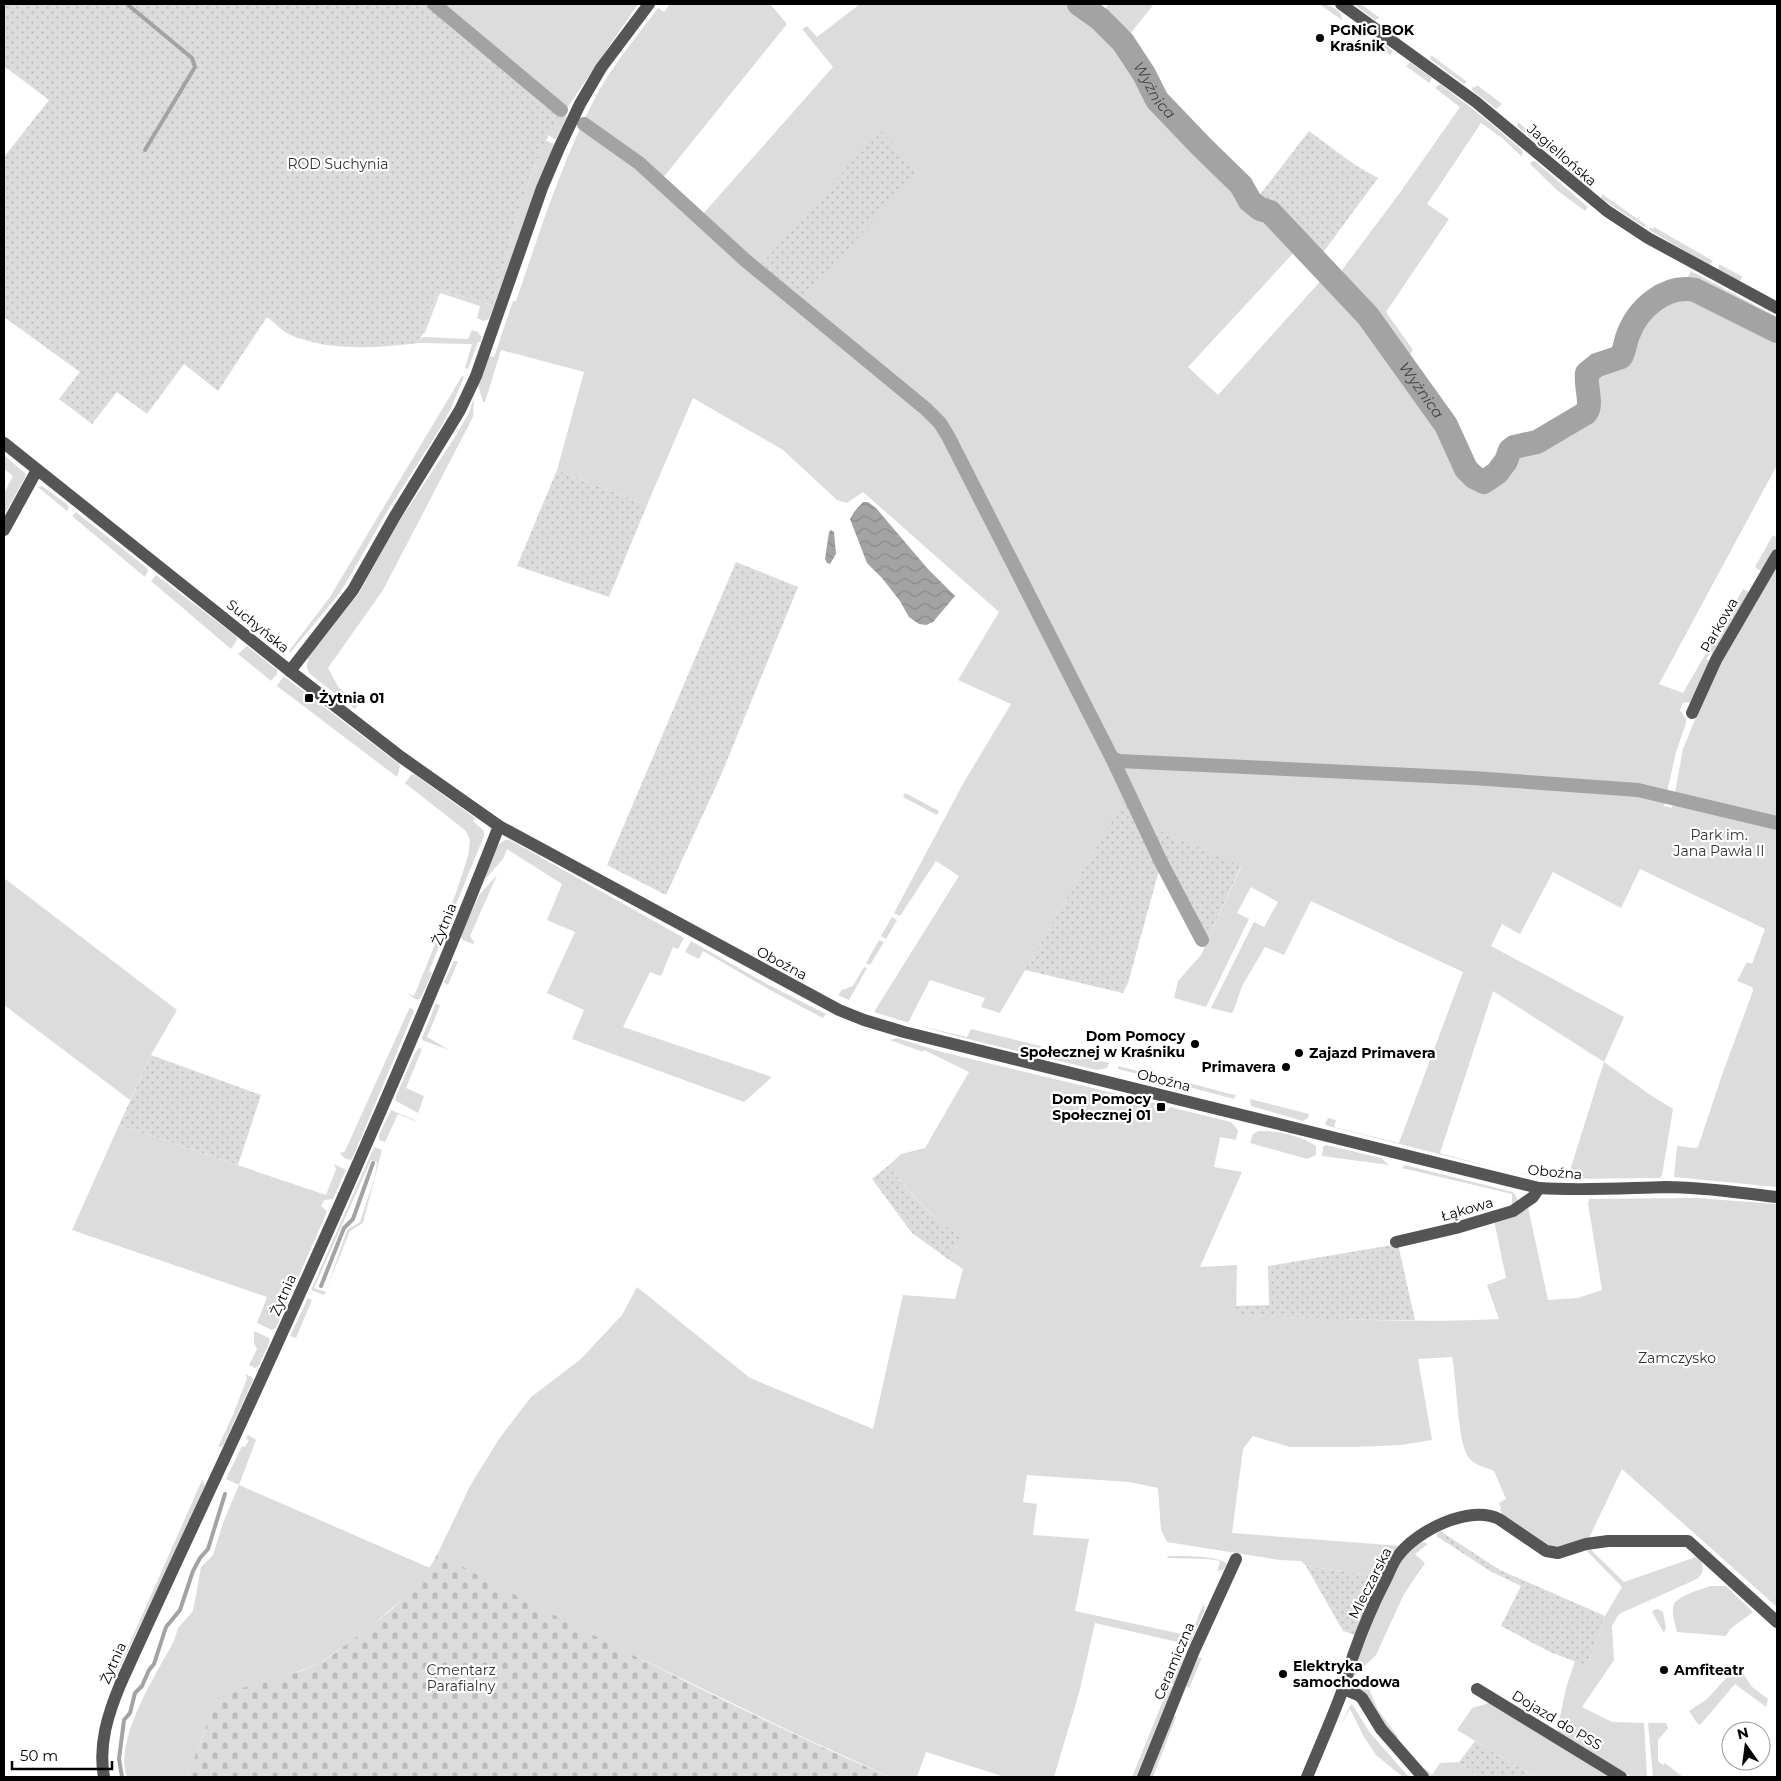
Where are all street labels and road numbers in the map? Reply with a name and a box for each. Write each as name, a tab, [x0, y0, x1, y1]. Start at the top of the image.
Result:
street label: Jagiellońska	[1523, 119, 1600, 190]
street label: Parkowa	[1696, 594, 1742, 656]
street label: Suchyńska	[223, 595, 293, 657]
street label: Żytnia	[427, 900, 461, 948]
street label: Oboźna	[754, 942, 810, 984]
street label: Oboźna	[1135, 1065, 1193, 1095]
street label: Oboźna	[1527, 1161, 1583, 1183]
street label: Łąkowa	[1439, 1193, 1495, 1225]
street label: Żytnia	[266, 1271, 300, 1319]
street label: Mleczarska	[1344, 1544, 1396, 1622]
street label: Ceramiczna	[1150, 1619, 1198, 1703]
street label: Żytnia	[96, 1639, 130, 1687]
street label: Dojazd do PSS	[1509, 1686, 1605, 1754]

